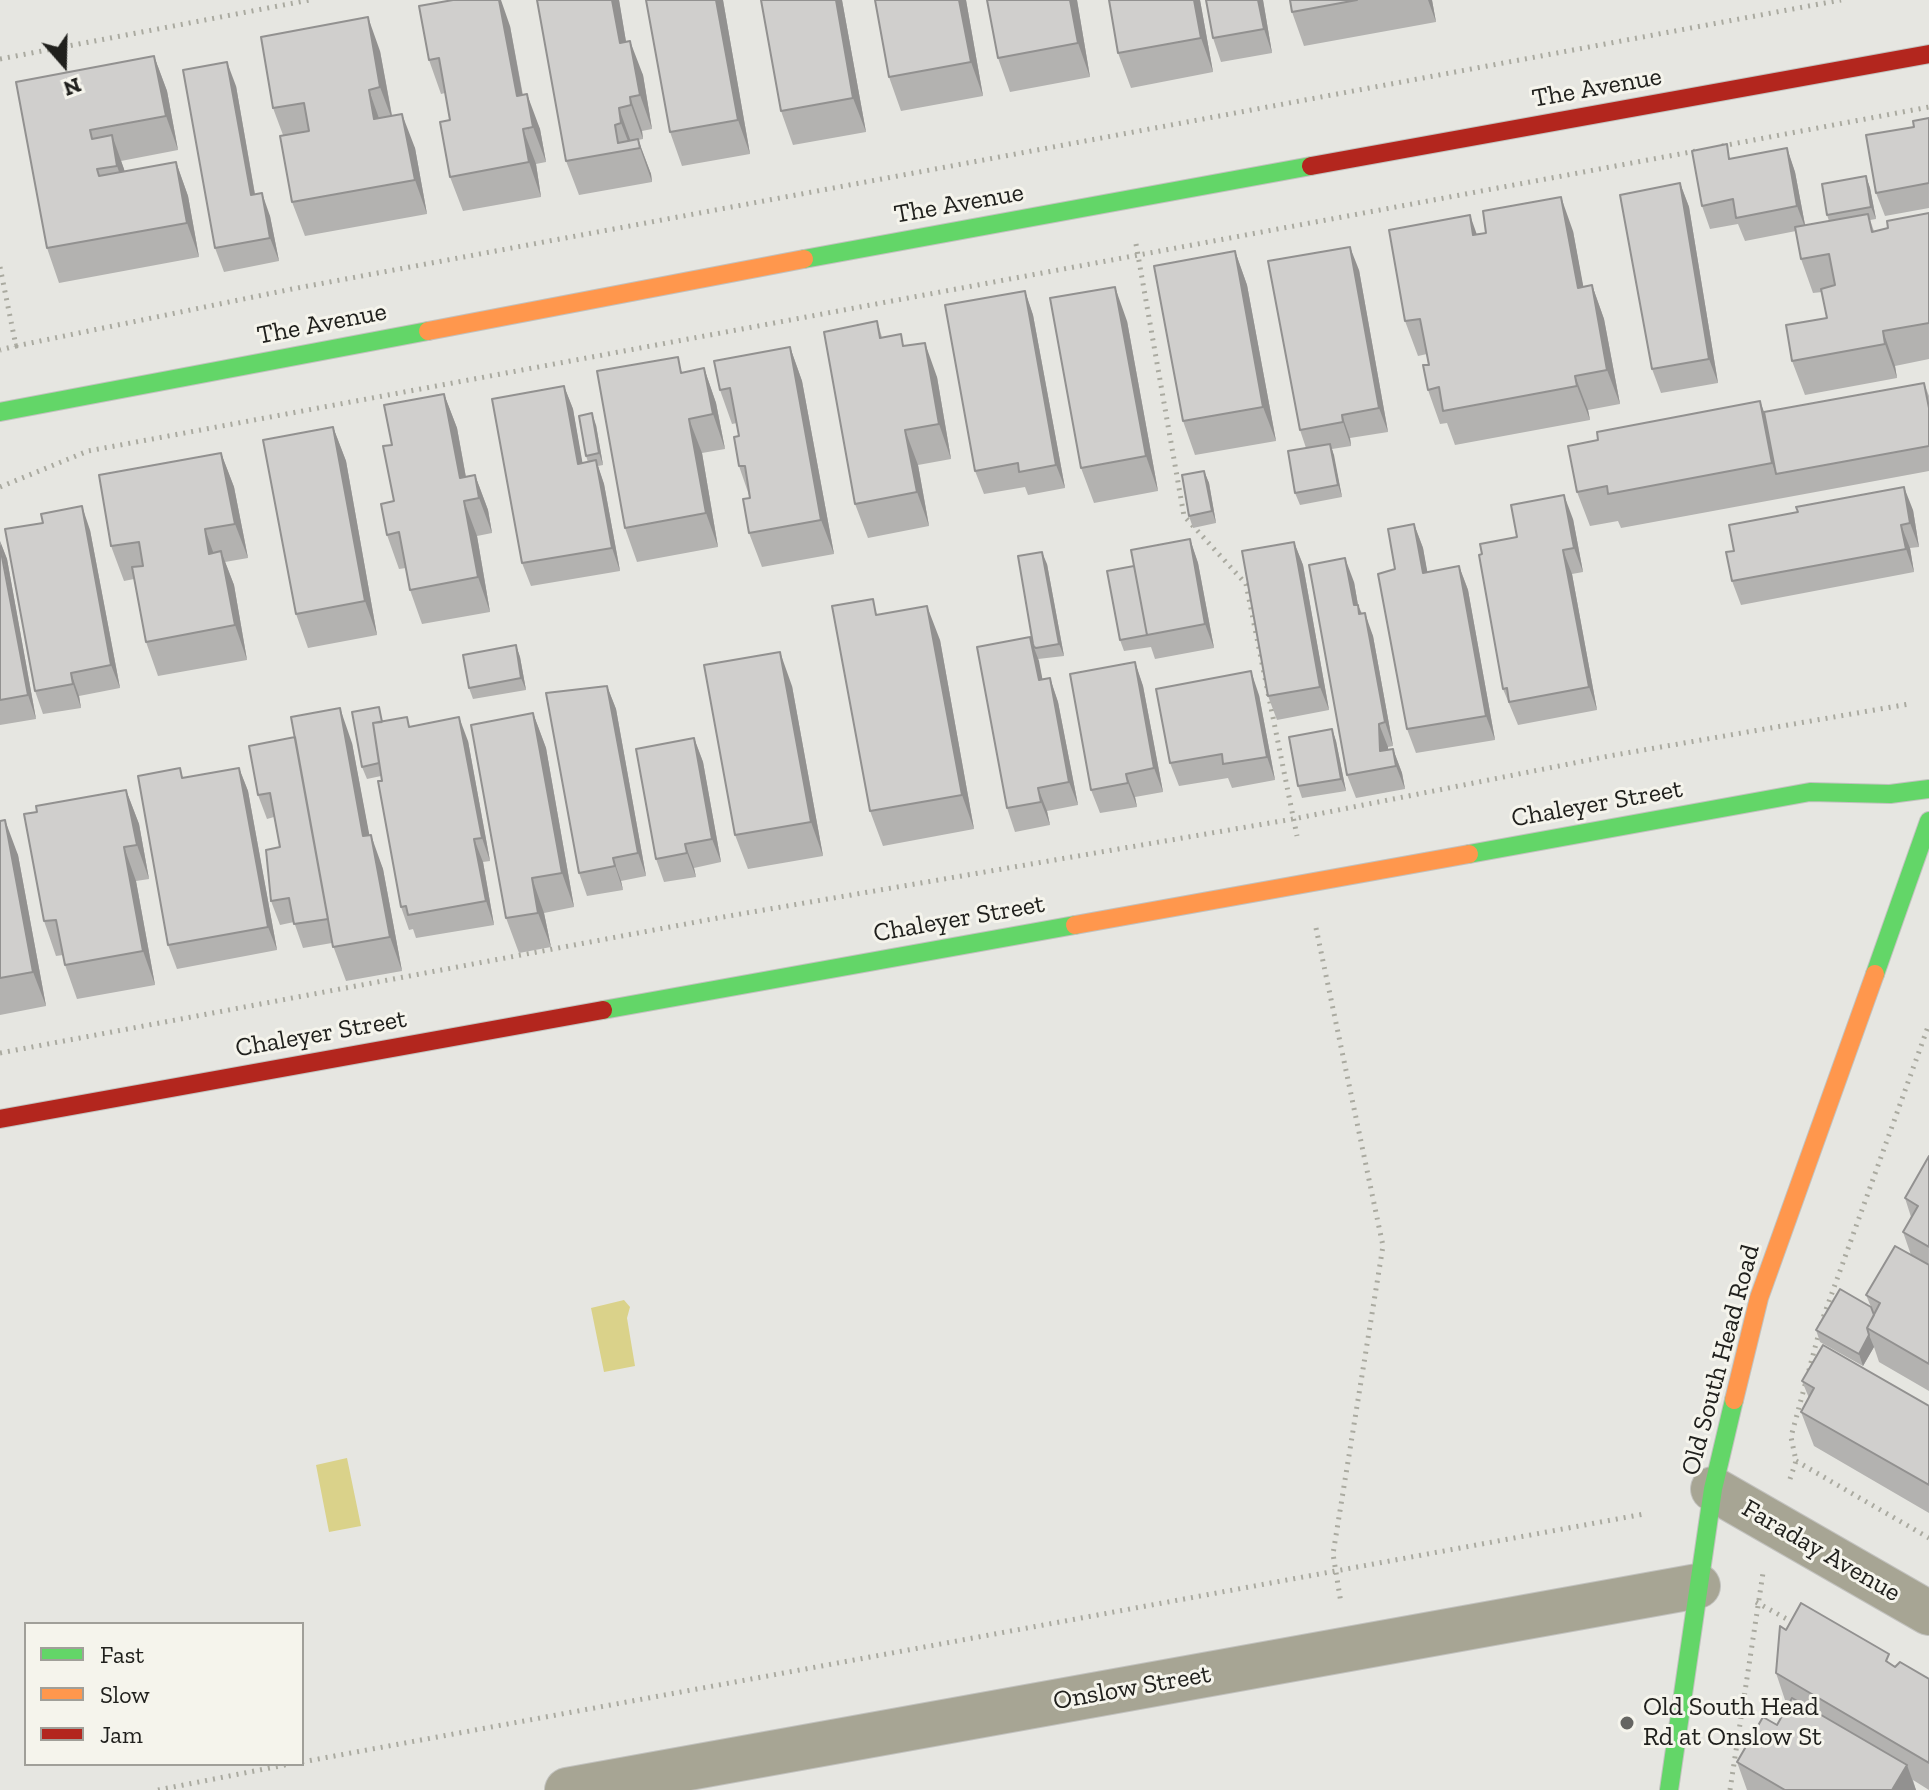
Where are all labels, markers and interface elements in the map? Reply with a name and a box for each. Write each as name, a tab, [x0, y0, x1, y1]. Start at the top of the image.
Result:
north arrow	[24, 24, 104, 104]
street label: The Avenue	[1530, 61, 1664, 115]
text: N	[60, 71, 85, 103]
street label: The Avenue	[892, 177, 1026, 231]
street label: The Avenue	[255, 296, 389, 352]
street label: Chaleyer Street	[1509, 774, 1685, 834]
street label: Chaleyer Street	[871, 889, 1047, 949]
street label: Chaleyer Street	[233, 1004, 409, 1064]
street label: Old South Head Road	[1675, 1241, 1767, 1479]
street label: Faraday Avenue	[1736, 1493, 1906, 1609]
legend	[24, 1622, 304, 1766]
text: Fast	[100, 1640, 144, 1669]
street label: Onslow Street	[1051, 1659, 1213, 1717]
text: Slow	[100, 1680, 150, 1709]
place label: Old South Head Rd at Onslow St	[1643, 1692, 1822, 1754]
marker: Old South Head Rd at Onslow St	[1618, 1714, 1636, 1732]
text: Jam	[100, 1720, 143, 1749]

